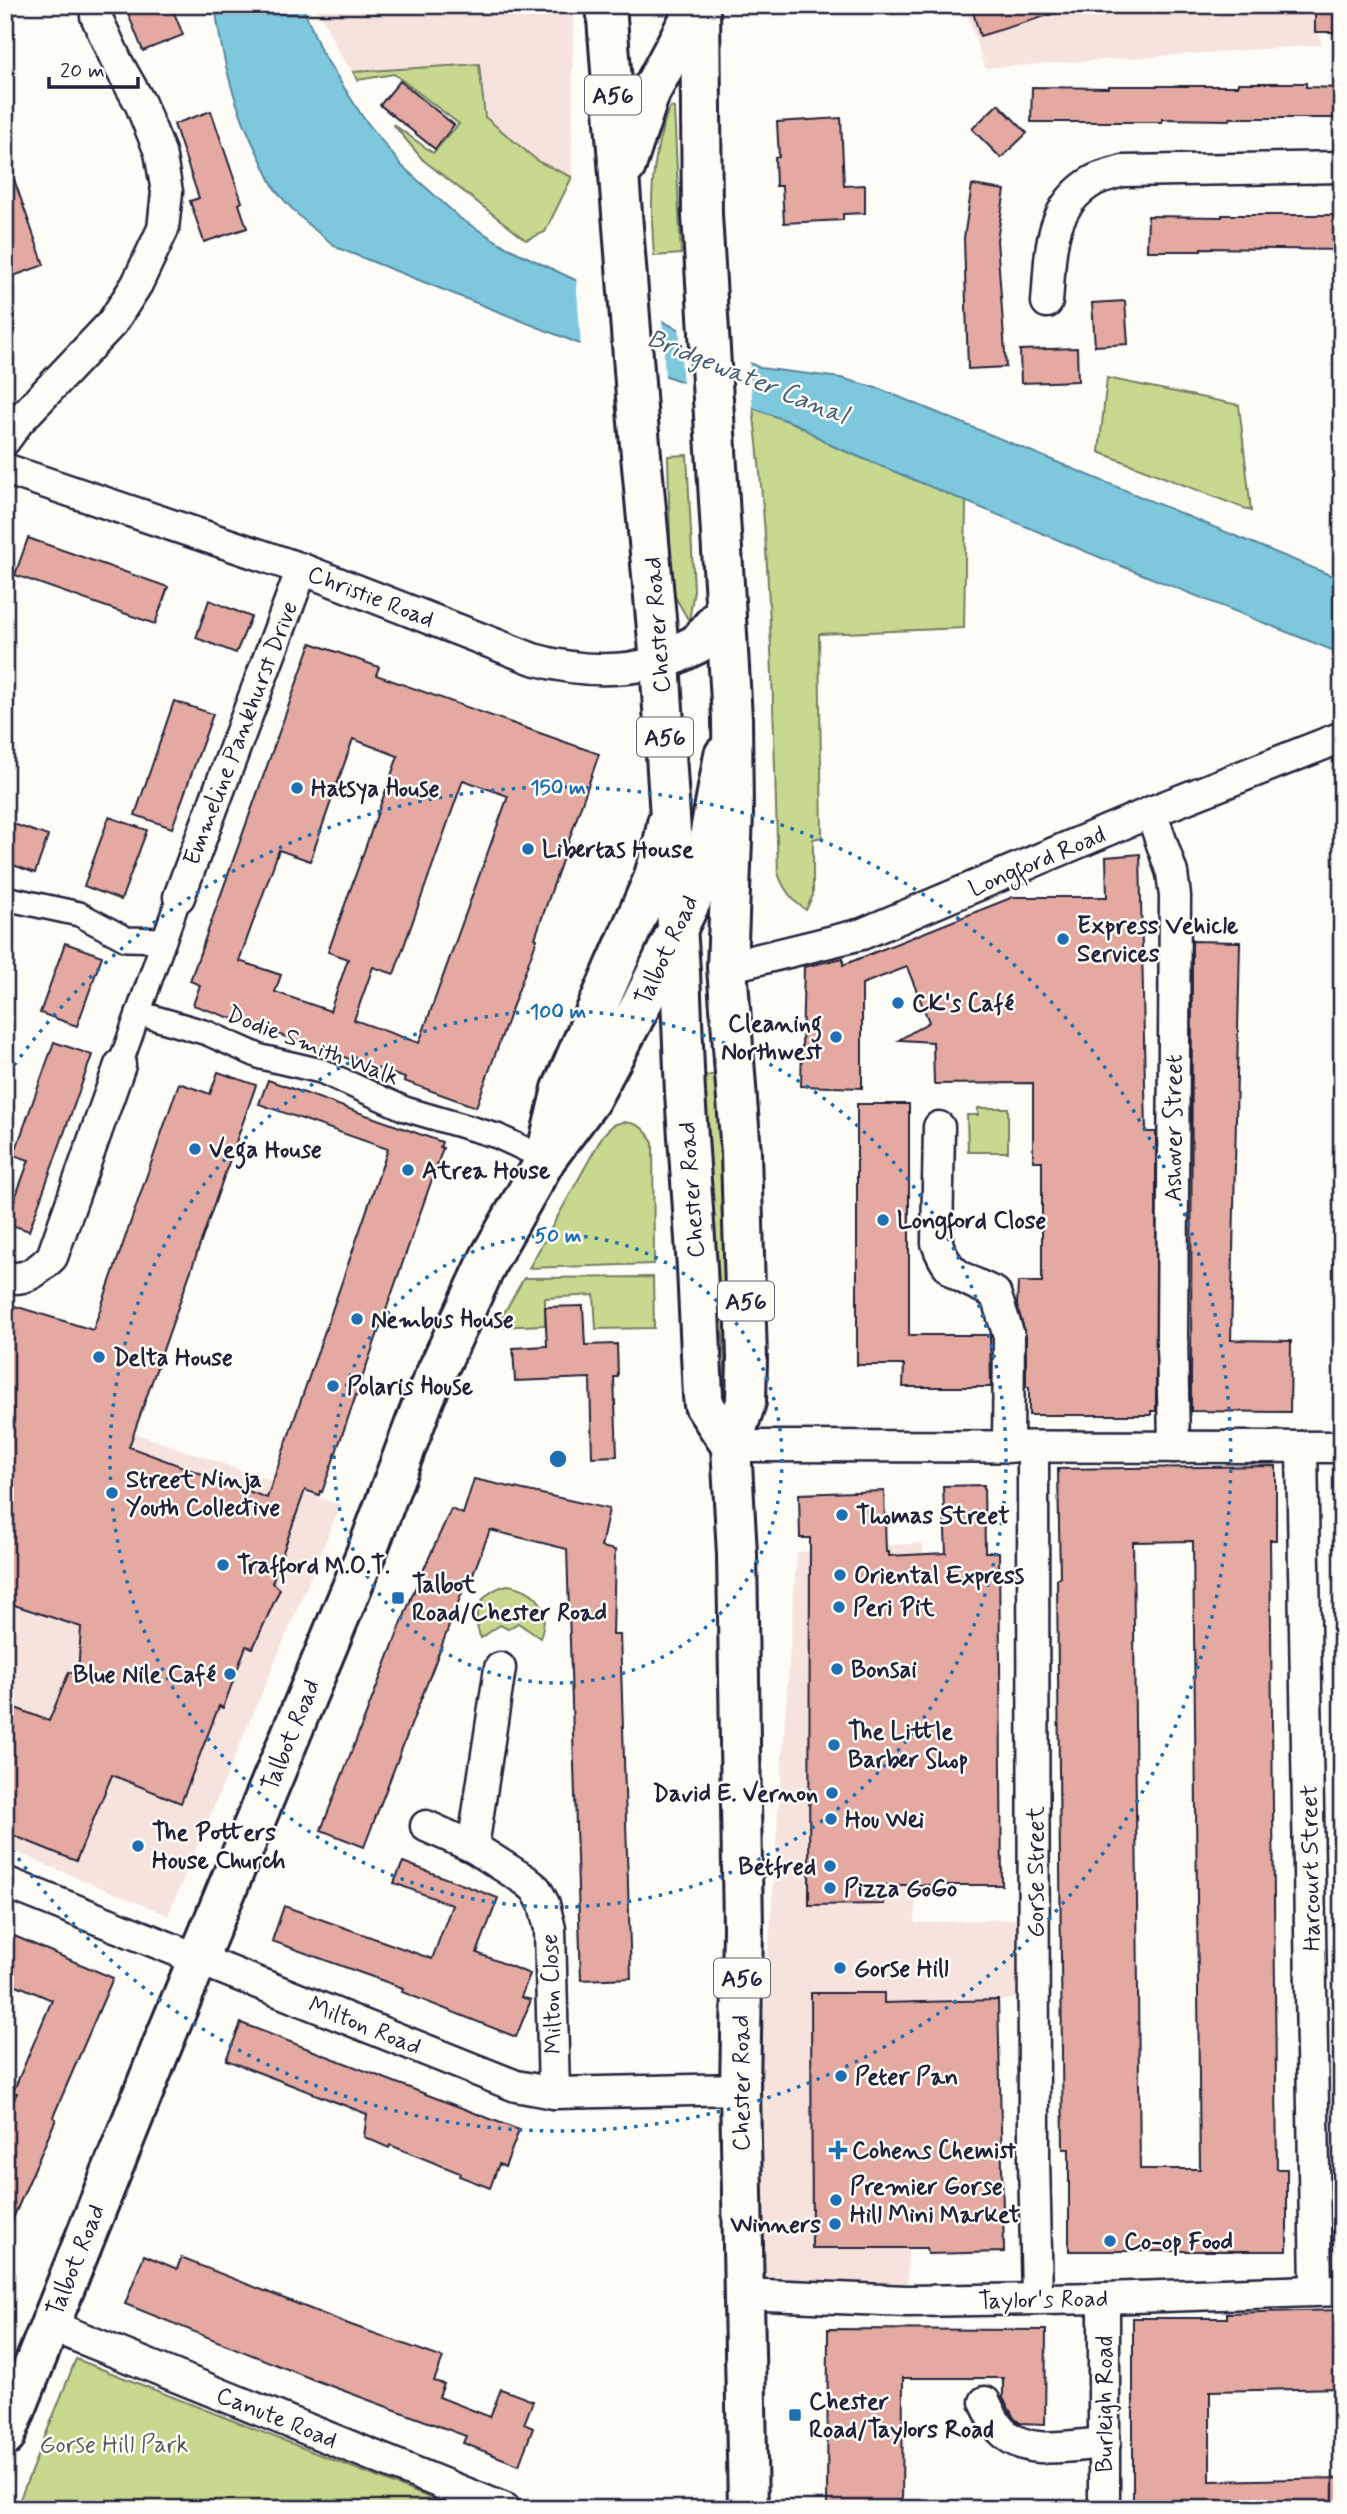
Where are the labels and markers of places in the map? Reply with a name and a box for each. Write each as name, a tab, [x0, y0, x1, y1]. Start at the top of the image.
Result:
place label: Hatsya House	[311, 774, 440, 805]
marker: Hatsya House	[289, 780, 305, 796]
place label: Libertas House	[542, 835, 694, 866]
marker: Libertas House	[520, 841, 536, 857]
place label: Express Vehicle Services	[1077, 911, 1239, 970]
marker: Express Vehicle Services	[1055, 931, 1071, 947]
place label: CK's Café	[912, 989, 1014, 1020]
marker: CK's Café	[890, 995, 906, 1011]
place label: Cleaning Northwest	[721, 1009, 822, 1068]
marker: Cleaning Northwest	[828, 1029, 844, 1045]
place label: Vega House	[209, 1135, 322, 1169]
marker: Vega House	[187, 1141, 203, 1157]
place label: Atrea House	[422, 1156, 551, 1187]
marker: Atrea House	[400, 1162, 416, 1178]
place label: Longford Close	[897, 1206, 1047, 1240]
marker: Longford Close	[875, 1212, 891, 1228]
place label: Nembus House	[371, 1305, 514, 1336]
marker: Nembus House	[349, 1311, 365, 1327]
place label: Delta House	[113, 1343, 233, 1374]
marker: Delta House	[91, 1349, 107, 1365]
place label: Polaris House	[347, 1372, 474, 1403]
marker: Polaris House	[325, 1378, 341, 1394]
centre of rings	[546, 1447, 570, 1471]
place label: Street Ninja Youth Collective	[126, 1465, 280, 1524]
marker: Street Ninja Youth Collective	[104, 1485, 120, 1501]
place label: Thomas Street	[856, 1501, 1010, 1532]
marker: Thomas Street	[834, 1507, 850, 1523]
place label: Trafford M.O.T.	[237, 1551, 390, 1584]
marker: Trafford M.O.T.	[215, 1557, 231, 1573]
place label: Oriental Express	[854, 1561, 1025, 1592]
marker: Oriental Express	[832, 1567, 848, 1583]
place label: Talbot Road/Chester Road	[412, 1570, 607, 1629]
marker: Talbot Road/Chester Road	[390, 1590, 406, 1606]
place label: Peri Pit	[853, 1593, 935, 1624]
marker: Peri Pit	[831, 1599, 847, 1615]
place label: Bonsai	[851, 1655, 917, 1686]
place label: Blue Nile Café	[73, 1660, 216, 1691]
marker: Bonsai	[829, 1661, 845, 1677]
marker: Blue Nile Café	[222, 1666, 238, 1682]
place label: The Little Barber Shop	[848, 1717, 968, 1776]
marker: The Little Barber Shop	[826, 1737, 842, 1753]
place label: David E. Vernon	[652, 1779, 818, 1810]
marker: David E. Vernon	[824, 1785, 840, 1801]
place label: Hou Wei	[845, 1805, 925, 1836]
marker: Hou Wei	[823, 1811, 839, 1827]
place label: The Potters House Church	[152, 1818, 286, 1877]
marker: The Potters House Church	[130, 1838, 146, 1854]
place label: Betfred	[738, 1852, 816, 1883]
marker: Betfred	[822, 1858, 838, 1874]
place label: Pizza GoGo	[844, 1874, 957, 1905]
marker: Pizza GoGo	[822, 1880, 838, 1896]
place label: Gorse Hill	[854, 1954, 949, 1985]
marker: Gorse Hill	[832, 1960, 848, 1976]
place label: Peter Pan	[855, 2062, 958, 2093]
marker: Peter Pan	[833, 2068, 849, 2084]
place label: Cohens Chemist	[852, 2136, 1016, 2167]
marker: Cohens Chemist	[830, 2142, 846, 2158]
place label: Premier Gorse Hill Mini Market	[850, 2172, 1021, 2231]
marker: Premier Gorse Hill Mini Market	[828, 2192, 844, 2208]
place label: Winners	[730, 2210, 821, 2241]
marker: Winners	[827, 2216, 843, 2232]
place label: Co-op Food	[1124, 2227, 1233, 2258]
marker: Co-op Food	[1102, 2233, 1118, 2249]
place label: Chester Road/Taylors Road	[809, 2387, 994, 2446]
marker: Chester Road/Taylors Road	[787, 2407, 803, 2423]

